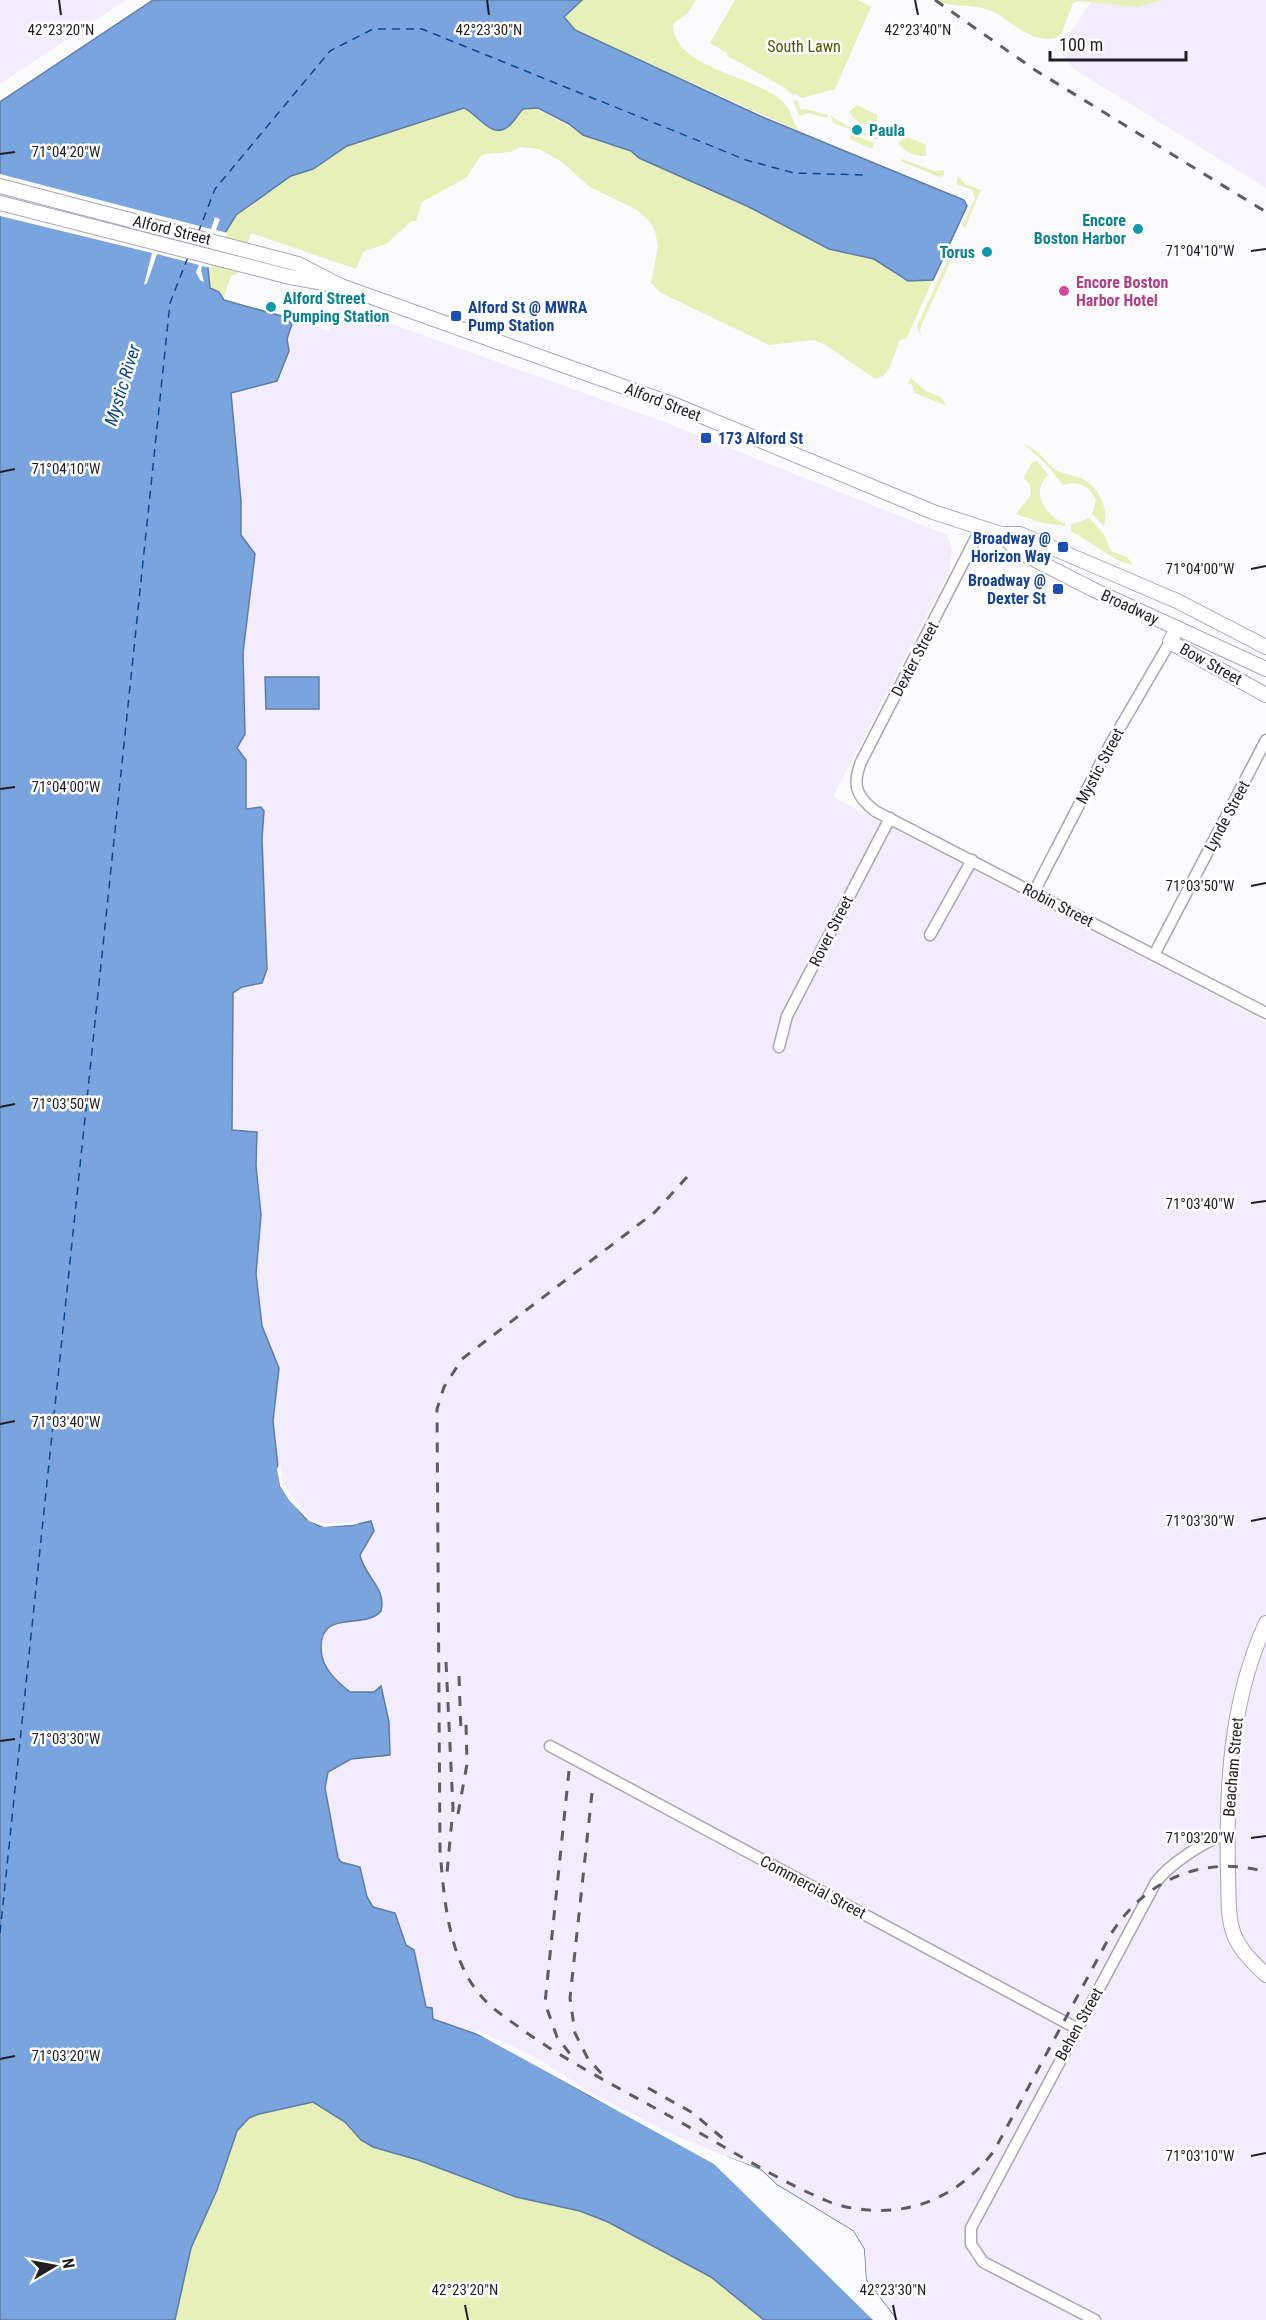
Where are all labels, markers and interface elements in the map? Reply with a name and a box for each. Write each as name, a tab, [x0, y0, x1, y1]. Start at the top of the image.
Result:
text: 42°23'20"N	[28, 21, 94, 39]
text: 42°23'30"N	[456, 21, 522, 39]
text: 42°23'40"N	[885, 21, 951, 39]
scale bar	[1050, 24, 1186, 62]
text: 100 m	[1059, 34, 1103, 55]
park label: South Lawn	[767, 37, 841, 56]
place label: Paula	[869, 121, 905, 140]
marker: Paula	[850, 123, 864, 137]
text: 71°04'20"W	[32, 143, 101, 161]
street label: Alford Street	[131, 211, 213, 249]
place label: Encore Boston Harbor	[1034, 211, 1126, 248]
marker: Encore Boston Harbor	[1131, 222, 1145, 236]
text: 71°04'10"W	[1166, 242, 1235, 260]
place label: Torus	[940, 243, 975, 262]
marker: Torus	[980, 245, 994, 259]
place label: Encore Boston Harbor Hotel	[1076, 273, 1168, 310]
marker: Encore Boston Harbor Hotel	[1057, 284, 1071, 298]
place label: Alford Street Pumping Station	[283, 289, 389, 326]
place label: Alford St @ MWRA Pump Station	[468, 298, 588, 335]
marker: Alford Street Pumping Station	[264, 300, 278, 314]
marker: Alford St @ MWRA Pump Station	[449, 309, 463, 323]
water label: Mystic River	[100, 341, 145, 428]
street label: Alford Street	[622, 379, 704, 425]
place label: 173 Alford St	[718, 429, 803, 448]
marker: 173 Alford St	[699, 431, 713, 445]
text: 71°04'10"W	[32, 460, 101, 478]
place label: Broadway @ Horizon Way	[971, 529, 1051, 566]
marker: Broadway @ Horizon Way	[1056, 540, 1070, 554]
text: 71°04'00"W	[1166, 560, 1235, 578]
place label: Broadway @ Dexter St	[968, 571, 1046, 608]
marker: Broadway @ Dexter St	[1051, 582, 1065, 596]
street label: Broadway	[1098, 585, 1162, 629]
street label: Dexter Street	[887, 618, 943, 700]
street label: Bow Street	[1177, 639, 1246, 689]
street label: Mystic Street	[1072, 725, 1128, 807]
street label: Lynde Street	[1200, 777, 1254, 855]
text: 71°04'00"W	[32, 778, 101, 796]
text: 71°03'50"W	[1166, 877, 1235, 895]
street label: Robin Street	[1019, 879, 1097, 931]
street label: Rover Street	[805, 892, 857, 969]
text: 71°03'50"W	[32, 1095, 101, 1113]
text: 71°03'40"W	[1166, 1195, 1235, 1213]
text: 71°03'40"W	[32, 1413, 101, 1431]
text: 71°03'30"W	[1166, 1512, 1235, 1530]
street label: Beacham Street	[1219, 1716, 1247, 1818]
text: 71°03'30"W	[32, 1730, 101, 1748]
text: 71°03'20"W	[1166, 1829, 1235, 1847]
street label: Commercial Street	[757, 1851, 869, 1923]
street label: Behen Street	[1051, 1984, 1107, 2064]
text: 71°03'20"W	[32, 2047, 101, 2065]
text: 71°03'10"W	[1166, 2147, 1235, 2165]
north arrow	[24, 2236, 84, 2296]
text: N	[58, 2257, 78, 2270]
text: 42°23'20"N	[432, 2281, 498, 2299]
text: 42°23'30"N	[860, 2281, 926, 2299]

